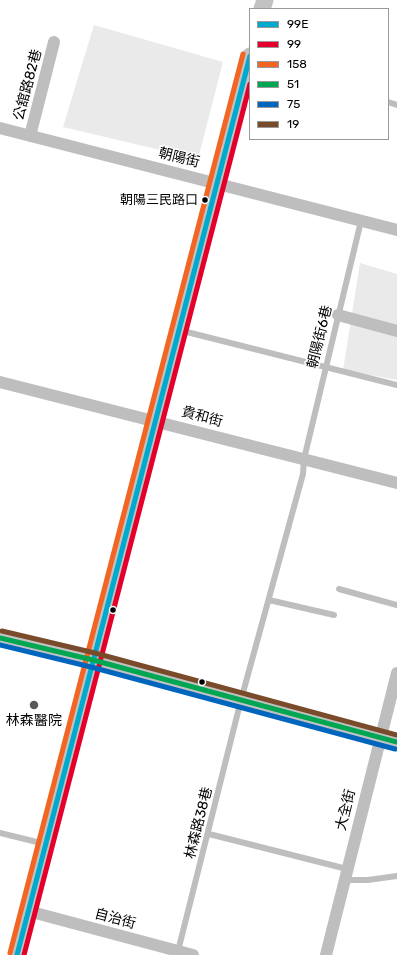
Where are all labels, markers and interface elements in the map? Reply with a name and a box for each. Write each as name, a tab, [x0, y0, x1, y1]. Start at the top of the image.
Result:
legend	[249, 8, 389, 140]
text: 99E	[287, 17, 309, 31]
text: 99	[287, 37, 301, 51]
street label: 公舘路82巷	[10, 48, 46, 122]
text: 158	[287, 57, 307, 71]
text: 51	[287, 77, 299, 91]
text: 75	[287, 97, 300, 111]
text: 19	[287, 117, 299, 131]
street label: 朝陽街	[157, 145, 201, 171]
place label: 朝陽三民路口	[120, 192, 198, 208]
marker: 朝陽三民路口	[200, 195, 210, 205]
street label: 朝陽街6巷	[304, 304, 336, 370]
street label: 貴和街	[180, 403, 224, 431]
unlabelled marker	[108, 605, 118, 615]
unlabelled marker	[197, 677, 207, 687]
marker: 林森醫院	[28, 699, 40, 711]
place label: 林森醫院	[6, 713, 62, 729]
street label: 林森路38巷	[182, 785, 216, 861]
street label: 大全街	[333, 788, 359, 832]
street label: 自治街	[93, 905, 137, 933]

